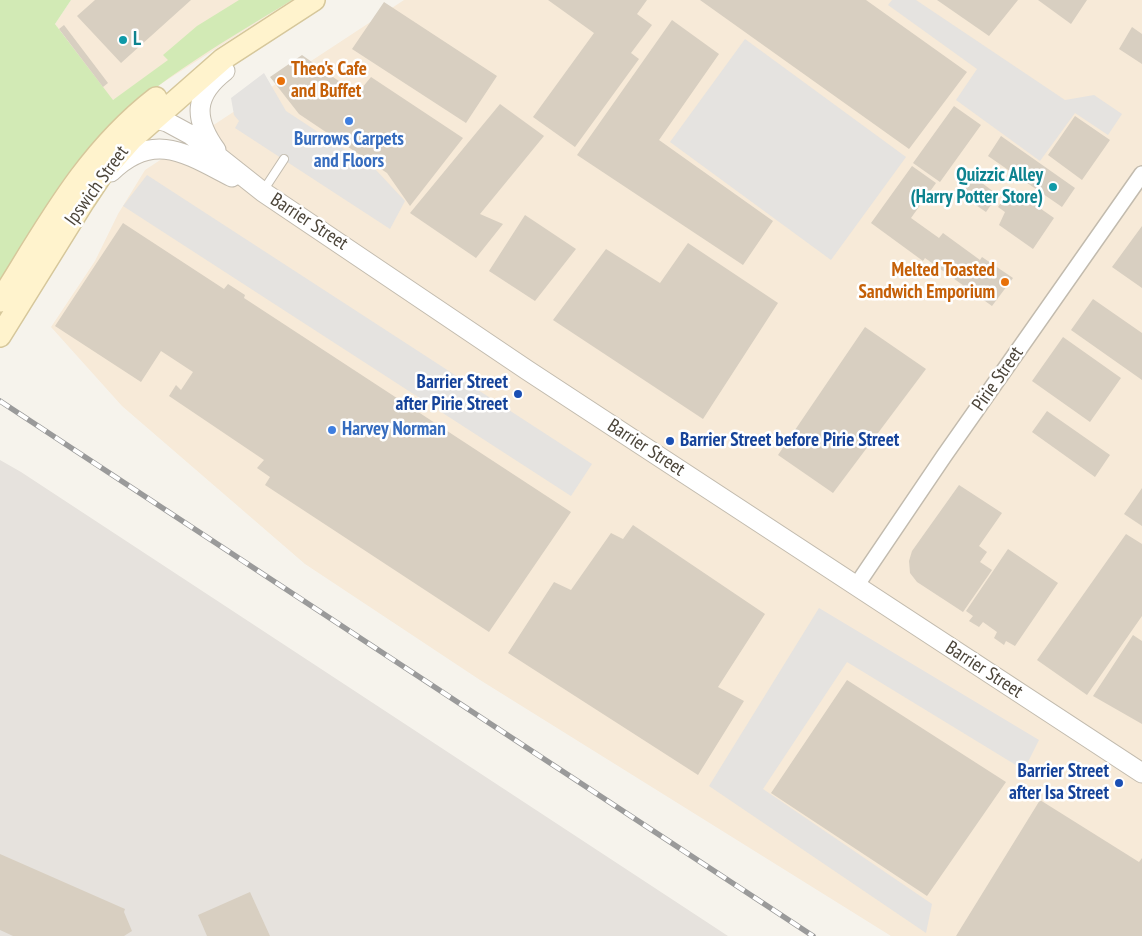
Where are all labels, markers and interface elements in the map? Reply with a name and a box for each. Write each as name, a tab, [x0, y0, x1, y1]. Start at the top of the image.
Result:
place label: L	[133, 29, 141, 51]
marker: L	[117, 34, 129, 46]
place label: Theo's Cafe and Buffet	[291, 59, 367, 103]
marker: Theo's Cafe and Buffet	[275, 75, 287, 87]
marker: Burrows Carpets and Floors	[343, 115, 355, 127]
place label: Burrows Carpets and Floors	[294, 129, 404, 173]
street label: Ipswich Street	[60, 142, 134, 230]
place label: Quizzic Alley (Harry Potter Store)	[911, 165, 1043, 209]
marker: Quizzic Alley (Harry Potter Store)	[1047, 181, 1059, 193]
street label: Barrier Street	[266, 189, 352, 255]
place label: Melted Toasted Sandwich Emporium	[859, 260, 995, 304]
marker: Melted Toasted Sandwich Emporium	[999, 276, 1011, 288]
street label: Pirie Street	[968, 342, 1028, 416]
place label: Barrier Street after Pirie Street	[396, 372, 508, 416]
marker: Barrier Street after Pirie Street	[512, 388, 524, 400]
street label: Barrier Street	[603, 415, 689, 481]
place label: Harvey Norman	[342, 419, 446, 441]
marker: Harvey Norman	[326, 424, 338, 436]
place label: Barrier Street before Pirie Street	[680, 430, 899, 452]
marker: Barrier Street before Pirie Street	[664, 435, 676, 447]
street label: Barrier Street	[941, 637, 1027, 703]
place label: Barrier Street after Isa Street	[1009, 761, 1109, 805]
marker: Barrier Street after Isa Street	[1113, 777, 1125, 789]

